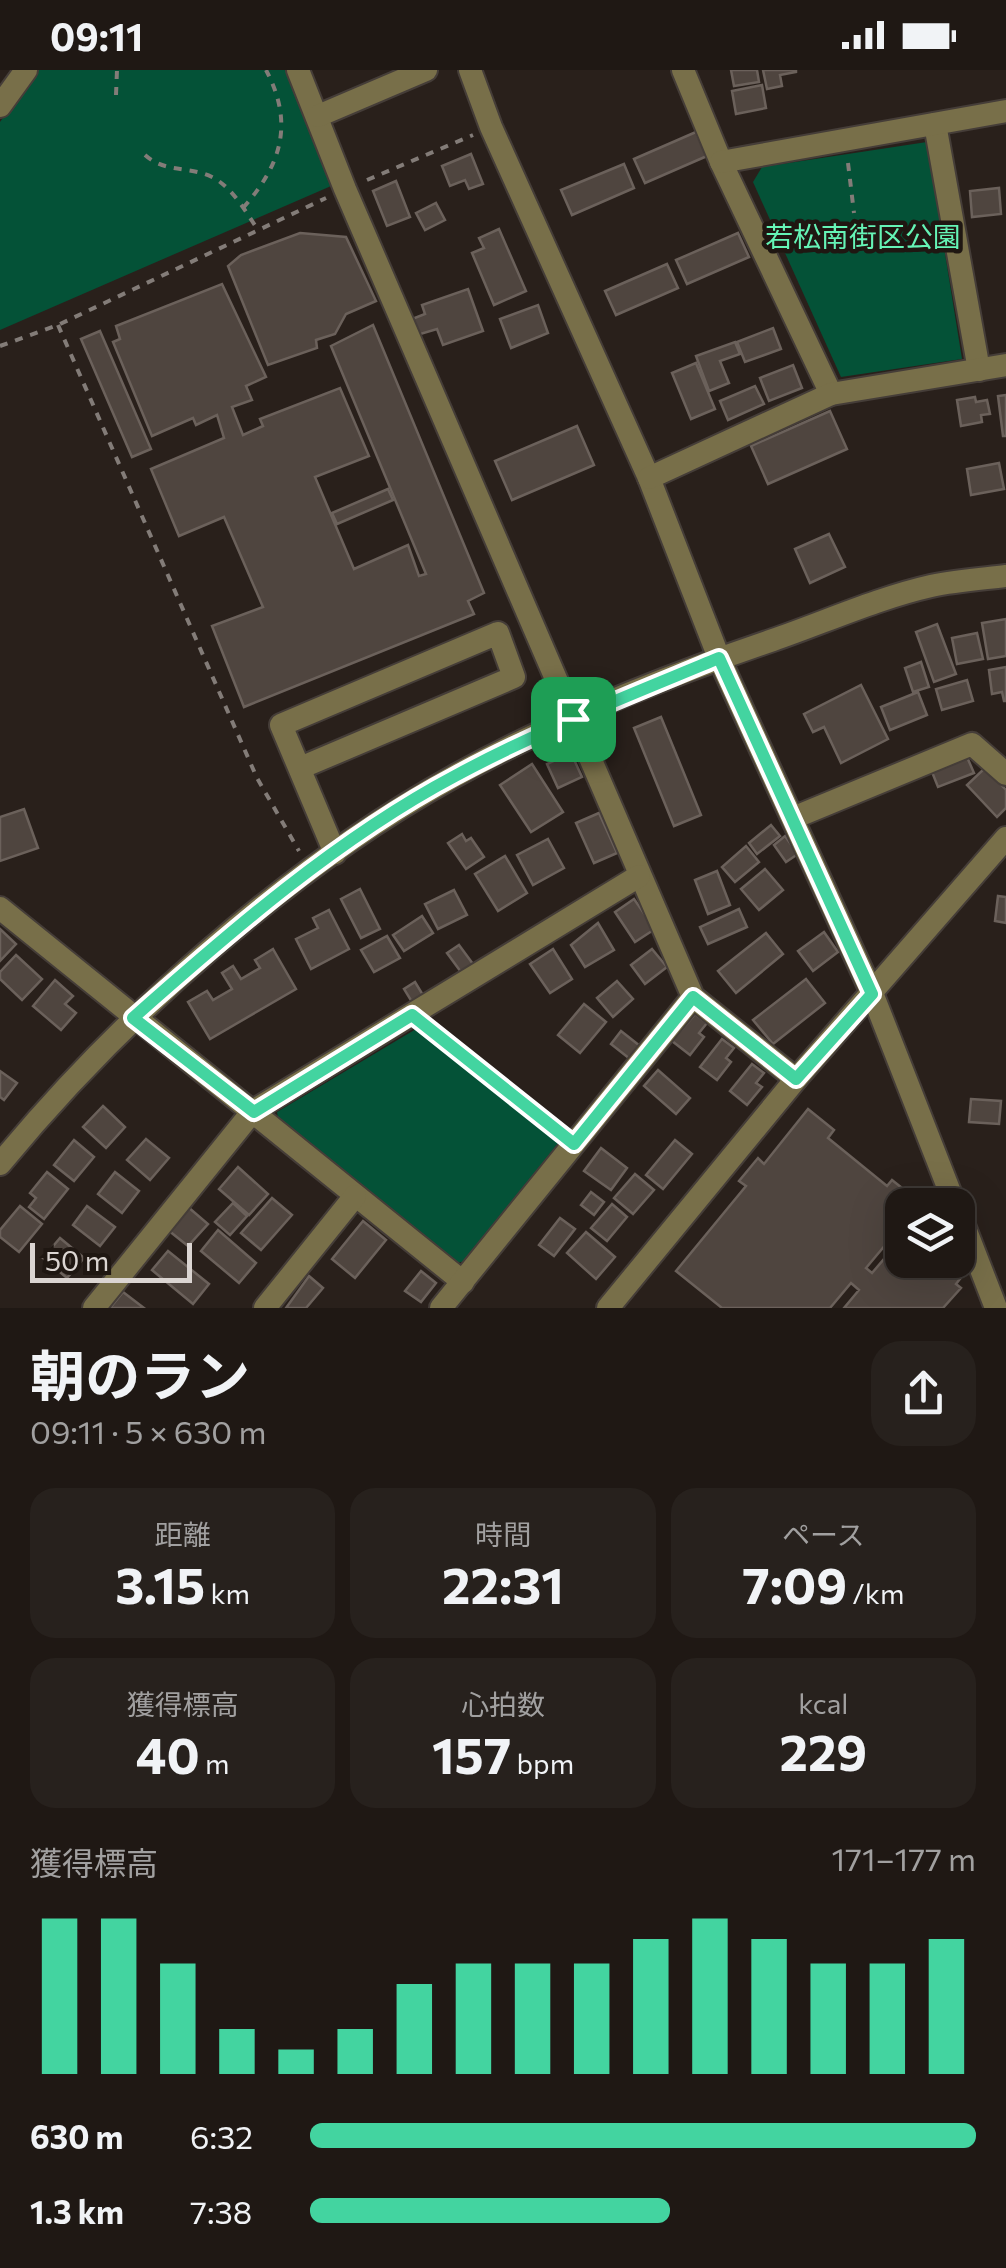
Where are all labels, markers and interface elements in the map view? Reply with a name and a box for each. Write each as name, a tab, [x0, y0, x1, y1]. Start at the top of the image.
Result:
text: 09:11	[50, 12, 143, 59]
park label: 若松南街区公園	[765, 219, 961, 253]
pin	[531, 677, 616, 762]
icon: arrive	[546, 692, 601, 747]
map controls	[885, 1188, 975, 1278]
button: layers	[885, 1188, 975, 1278]
scale bar	[30, 1238, 192, 1282]
text: 50 m	[45, 1243, 109, 1277]
text: 朝のラン	[30, 1340, 250, 1407]
button: share	[871, 1341, 976, 1446]
text: 09:11 · 5 × 630 m	[30, 1411, 266, 1451]
text: 距離	[155, 1517, 211, 1551]
text: 時間	[475, 1517, 531, 1551]
text: ペース	[782, 1517, 865, 1551]
text: 3.15	[115, 1553, 205, 1614]
text: 22:31	[442, 1553, 564, 1614]
text: 7:09	[742, 1553, 847, 1614]
text: km	[205, 1576, 250, 1610]
text: /km	[847, 1576, 904, 1610]
text: kcal	[798, 1686, 848, 1720]
text: 獲得標高	[127, 1687, 239, 1721]
text: 心拍数	[461, 1687, 545, 1721]
text: 229	[780, 1720, 867, 1781]
text: 40	[136, 1723, 200, 1784]
text: 157	[432, 1723, 511, 1784]
text: m	[200, 1746, 230, 1780]
text: bpm	[511, 1746, 574, 1780]
text: 171–177 m	[831, 1838, 976, 1878]
text: 獲得標高	[30, 1842, 158, 1882]
text: 630 m	[30, 2116, 123, 2156]
text: 6:32	[190, 2116, 253, 2156]
text: 1.3 km	[30, 2191, 124, 2231]
text: 7:38	[190, 2191, 252, 2231]

